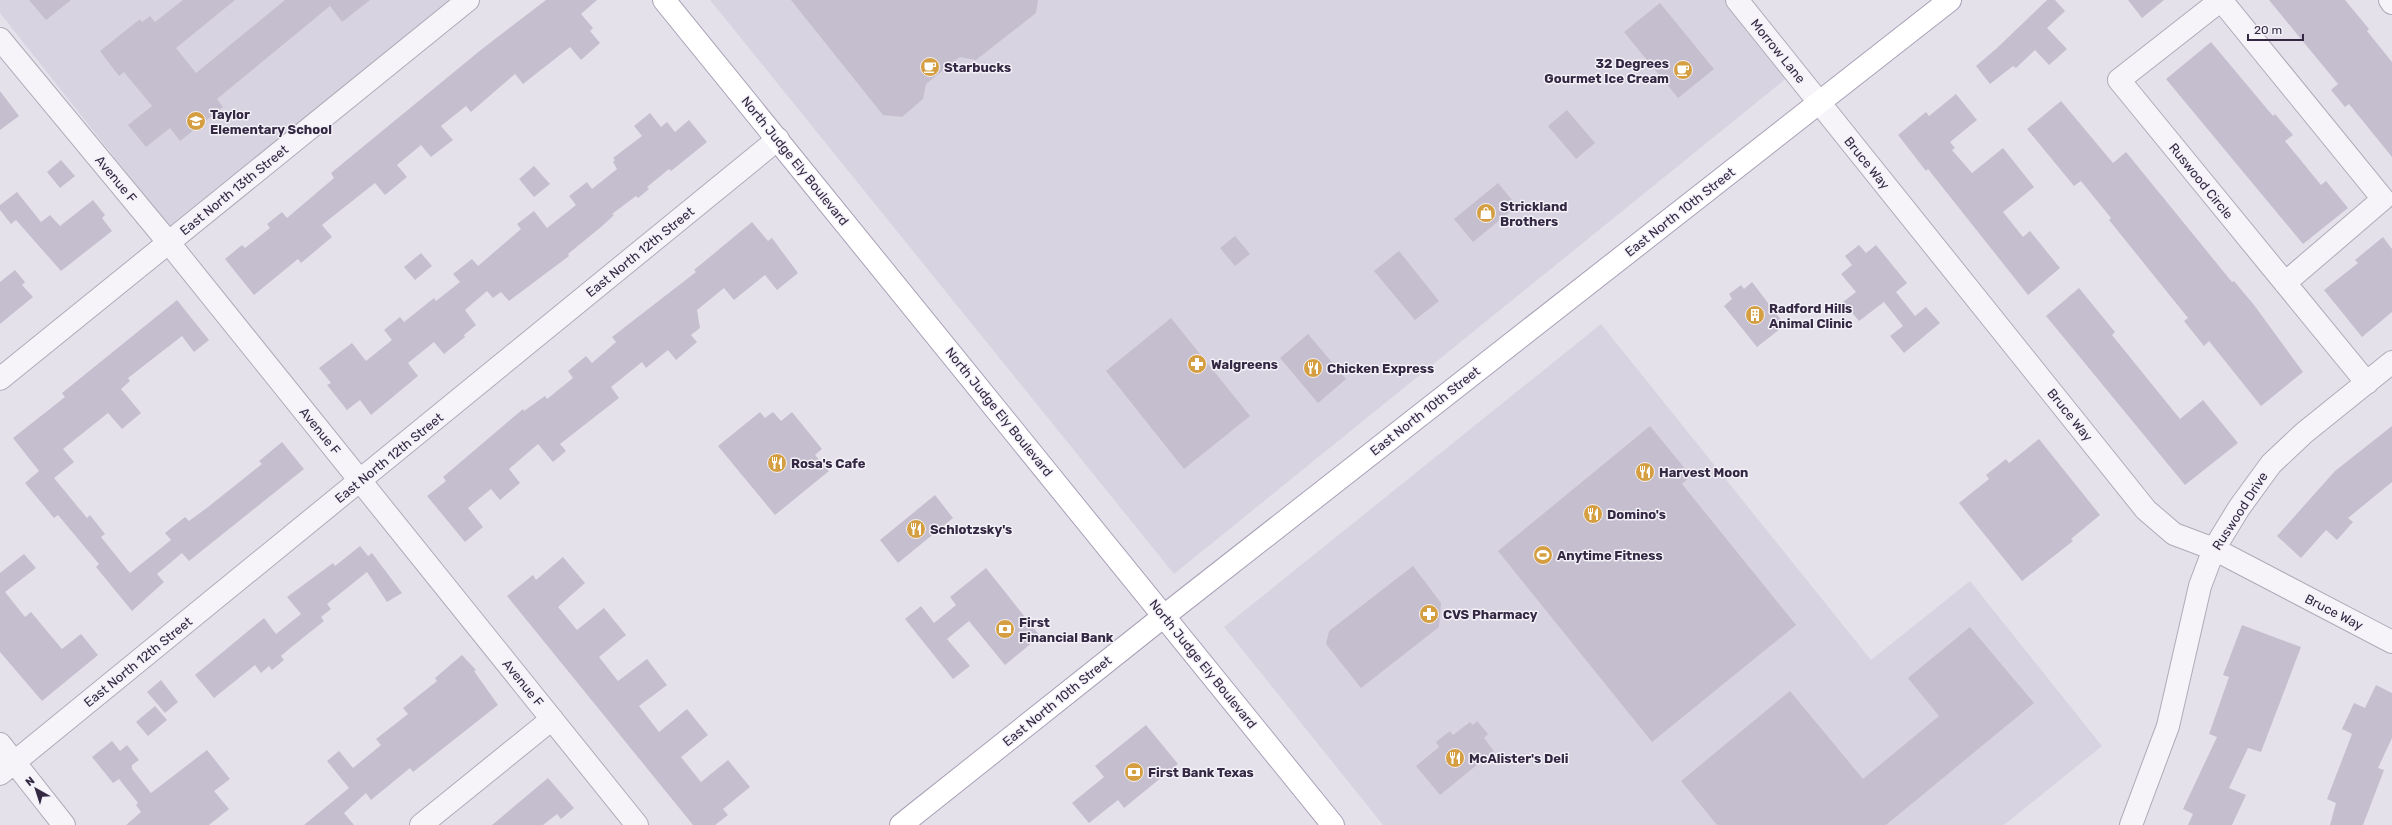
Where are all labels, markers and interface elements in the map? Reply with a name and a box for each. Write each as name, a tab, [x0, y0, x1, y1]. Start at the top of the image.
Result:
street label: Morrow Lane	[1748, 16, 1808, 86]
scale bar	[2248, 16, 2303, 42]
text: 20 m	[2254, 23, 2282, 37]
cafe icon: Starbucks	[919, 56, 941, 78]
place label: 32 Degrees Gourmet Ice Cream	[1544, 56, 1669, 86]
cafe icon: 32 Degrees Gourmet Ice Cream	[1672, 59, 1694, 81]
place label: Starbucks	[944, 60, 1011, 75]
street label: North Judge Ely Boulevard	[738, 94, 852, 229]
place label: Taylor Elementary School	[210, 107, 332, 137]
school or university icon: Taylor Elementary School	[185, 110, 207, 132]
street label: Bruce Way	[1841, 134, 1893, 192]
street label: Ruswood Circle	[2166, 140, 2236, 222]
street label: East North 13th Street	[177, 142, 291, 238]
street label: Avenue F	[92, 153, 140, 206]
street label: East North 10th Street	[1622, 164, 1738, 260]
place label: Strickland Brothers	[1500, 199, 1568, 229]
shop icon: Strickland Brothers	[1475, 202, 1497, 224]
street label: East North 12th Street	[583, 204, 697, 300]
place label: Radford Hills Animal Clinic	[1769, 301, 1853, 331]
building icon: Radford Hills Animal Clinic	[1744, 304, 1766, 326]
street label: North Judge Ely Boulevard	[942, 345, 1056, 480]
pharmacy icon: Walgreens	[1186, 353, 1208, 375]
place label: Walgreens	[1211, 357, 1278, 372]
restaurant icon: Chicken Express	[1302, 357, 1324, 379]
place label: Chicken Express	[1327, 361, 1434, 376]
street label: East North 10th Street	[1367, 363, 1483, 459]
street label: Bruce Way	[2044, 386, 2096, 444]
street label: Avenue F	[296, 404, 344, 458]
street label: East North 12th Street	[332, 410, 446, 506]
restaurant icon: Rosa's Cafe	[766, 452, 788, 474]
place label: Rosa's Cafe	[791, 456, 866, 471]
restaurant icon: Harvest Moon	[1634, 461, 1656, 483]
place label: Harvest Moon	[1659, 465, 1748, 480]
street label: Ruswood Drive	[2209, 469, 2271, 553]
restaurant icon: Domino's	[1582, 503, 1604, 525]
place label: Domino's	[1607, 507, 1666, 522]
restaurant icon: Schlotzsky's	[905, 518, 927, 540]
place label: Schlotzsky's	[930, 522, 1012, 537]
sports icon: Anytime Fitness	[1532, 544, 1554, 566]
place label: Anytime Fitness	[1557, 548, 1663, 563]
street label: Bruce Way	[2302, 591, 2366, 633]
street label: North Judge Ely Boulevard	[1146, 597, 1260, 732]
pharmacy icon: CVS Pharmacy	[1418, 603, 1440, 625]
place label: CVS Pharmacy	[1443, 607, 1538, 622]
street label: East North 12th Street	[81, 614, 195, 710]
place label: First Financial Bank	[1019, 615, 1114, 645]
bank icon: First Financial Bank	[994, 618, 1016, 640]
street label: East North 10th Street	[1000, 653, 1114, 749]
street label: Avenue F	[499, 656, 547, 710]
restaurant icon: McAlister's Deli	[1444, 747, 1466, 769]
place label: McAlister's Deli	[1469, 751, 1568, 766]
bank icon: First Bank Texas	[1123, 761, 1145, 783]
place label: First Bank Texas	[1148, 765, 1254, 780]
north arrow	[16, 769, 56, 809]
text: N	[23, 774, 37, 789]

